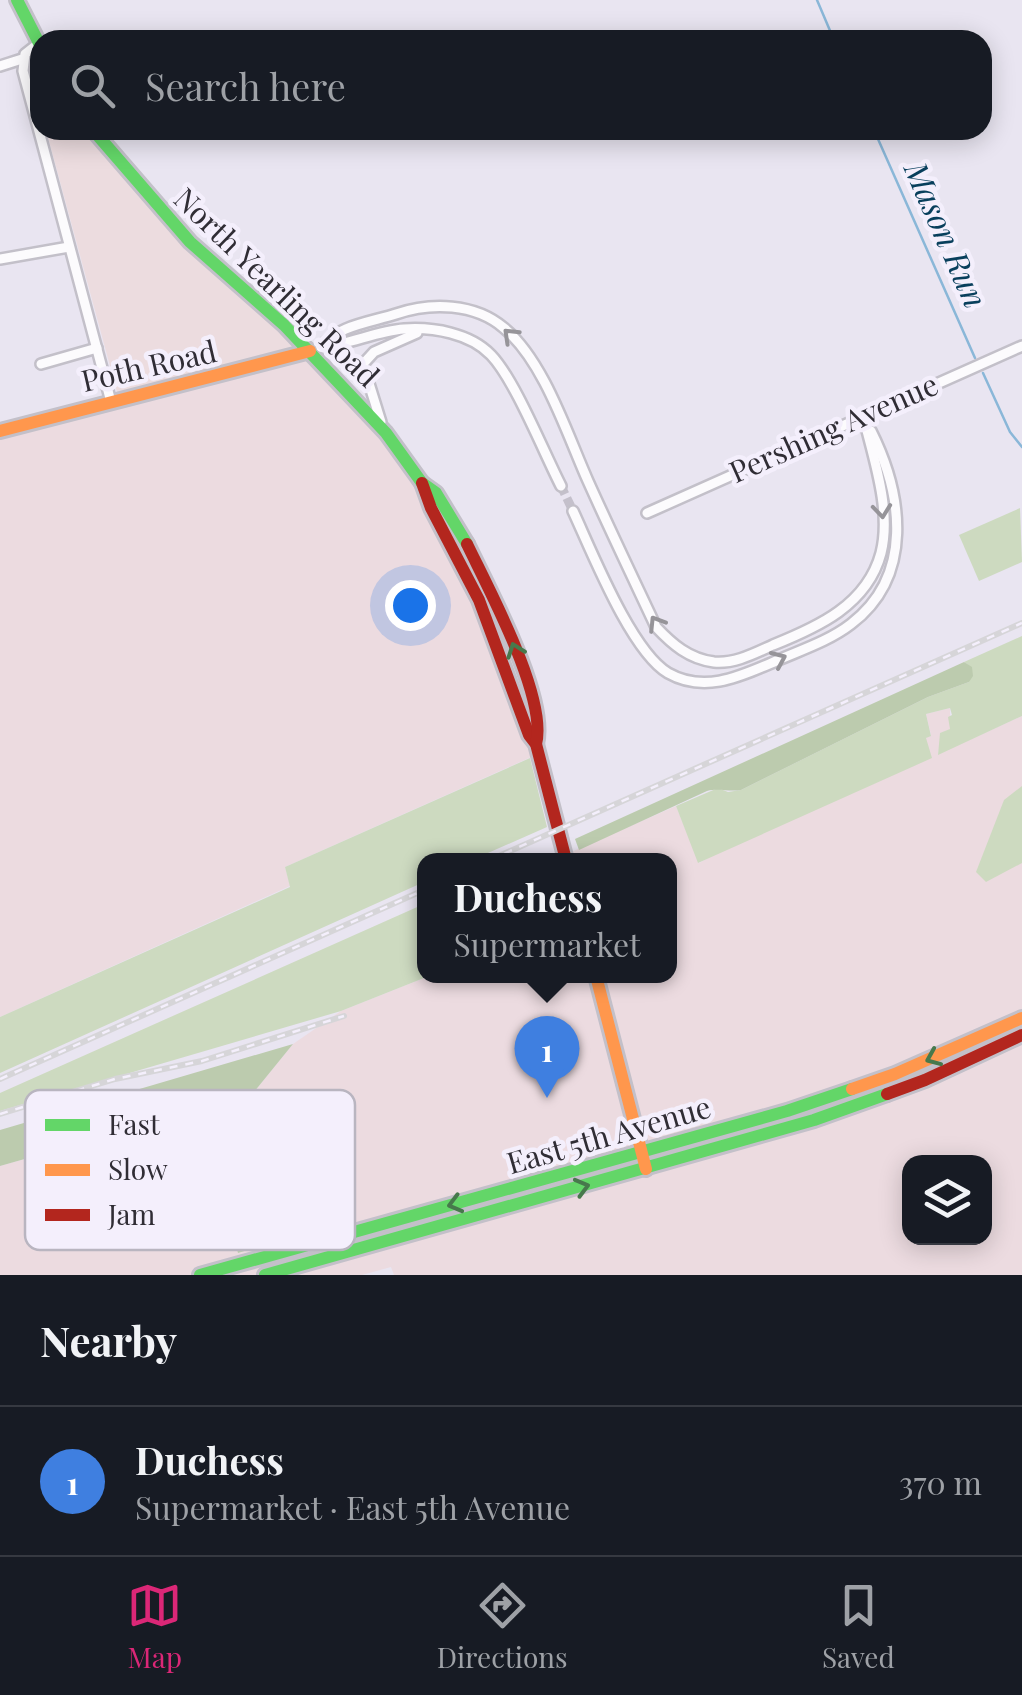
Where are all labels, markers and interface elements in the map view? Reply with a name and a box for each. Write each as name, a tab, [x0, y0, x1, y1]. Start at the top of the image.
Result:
search box	[30, 30, 992, 140]
icon: search	[65, 58, 120, 113]
text: Search here	[145, 60, 346, 111]
water label: Mason Run	[895, 152, 999, 314]
street label: North Yearling Road	[166, 178, 389, 395]
one-way arrow	[503, 329, 521, 347]
street label: Poth Road	[77, 330, 220, 400]
street label: Pershing Avenue	[723, 363, 944, 491]
one-way arrow	[871, 503, 892, 519]
your location	[385, 580, 436, 631]
one-way arrow	[650, 615, 669, 633]
one-way arrow	[506, 642, 527, 659]
one-way arrow	[769, 652, 787, 672]
popup	[417, 853, 677, 983]
text: Duchess	[453, 871, 602, 922]
text: Supermarket	[453, 922, 641, 965]
pin: 1	[514, 1016, 580, 1098]
one-way arrow	[925, 1046, 943, 1066]
street label: East 5th Avenue	[502, 1086, 715, 1182]
legend	[25, 1090, 355, 1250]
text: Fast	[108, 1105, 161, 1142]
text: Slow	[108, 1150, 168, 1187]
map controls	[902, 1155, 992, 1245]
button: layers	[902, 1155, 992, 1245]
one-way arrow	[573, 1177, 590, 1198]
one-way arrow	[447, 1193, 465, 1214]
text: Jam	[107, 1195, 155, 1232]
text: Nearby	[40, 1312, 177, 1368]
text: Duchess	[135, 1434, 284, 1485]
text: 1	[66, 1460, 79, 1503]
text: 370 m	[899, 1460, 982, 1503]
text: Supermarket · East 5th Avenue	[135, 1485, 570, 1528]
tab: Map	[127, 1578, 182, 1675]
tab: Directions	[437, 1578, 568, 1675]
tab: Saved	[822, 1578, 895, 1675]

